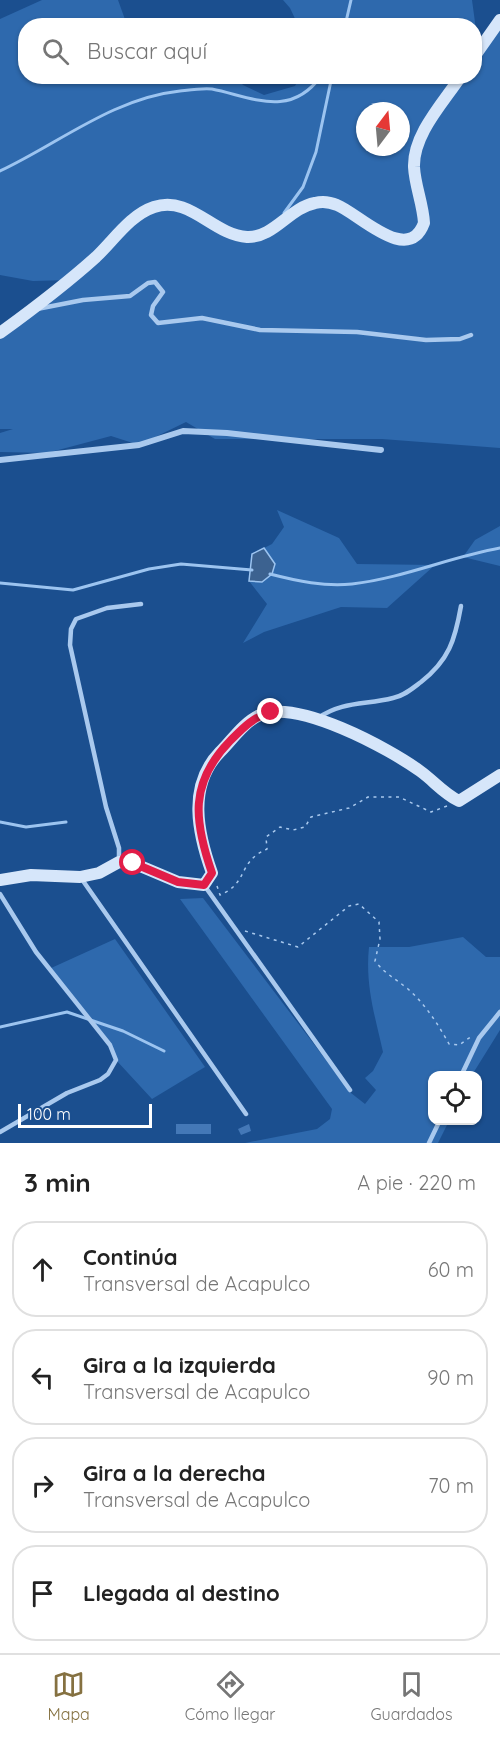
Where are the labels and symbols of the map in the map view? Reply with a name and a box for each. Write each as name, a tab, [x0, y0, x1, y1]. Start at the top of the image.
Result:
north arrow	[356, 102, 410, 156]
route end	[257, 698, 283, 724]
route start	[119, 849, 145, 875]
scale bar	[18, 1101, 152, 1128]

